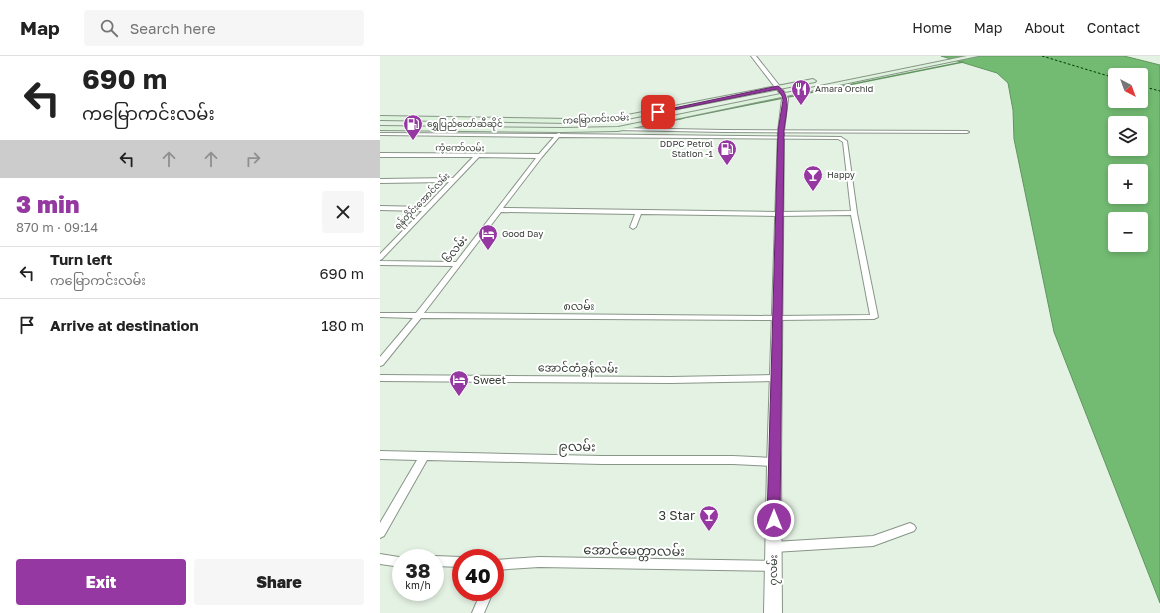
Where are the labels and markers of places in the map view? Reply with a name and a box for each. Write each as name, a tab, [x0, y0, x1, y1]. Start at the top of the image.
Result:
restaurant icon: Amara Orchid	[790, 78, 812, 106]
place label: Amara Orchid	[815, 83, 873, 94]
pin	[641, 95, 675, 129]
fuel station icon: ရွှေပြည်တော်ဆီဆိုင်	[402, 113, 424, 141]
place label: ရွှေပြည်တော်ဆီဆိုင်	[427, 117, 503, 131]
place label: DDPC Petrol Station -1	[660, 138, 714, 159]
fuel station icon: DDPC Petrol Station -1	[716, 138, 738, 166]
bar icon: Happy	[802, 164, 824, 192]
place label: Happy	[827, 169, 855, 180]
hotel icon: Good Day	[477, 223, 499, 251]
place label: Good Day	[502, 228, 543, 239]
hotel icon: Sweet	[448, 369, 470, 397]
place label: Sweet	[473, 373, 506, 386]
bar icon: 3 Star	[698, 504, 720, 532]
place label: 3 Star	[658, 507, 695, 523]

